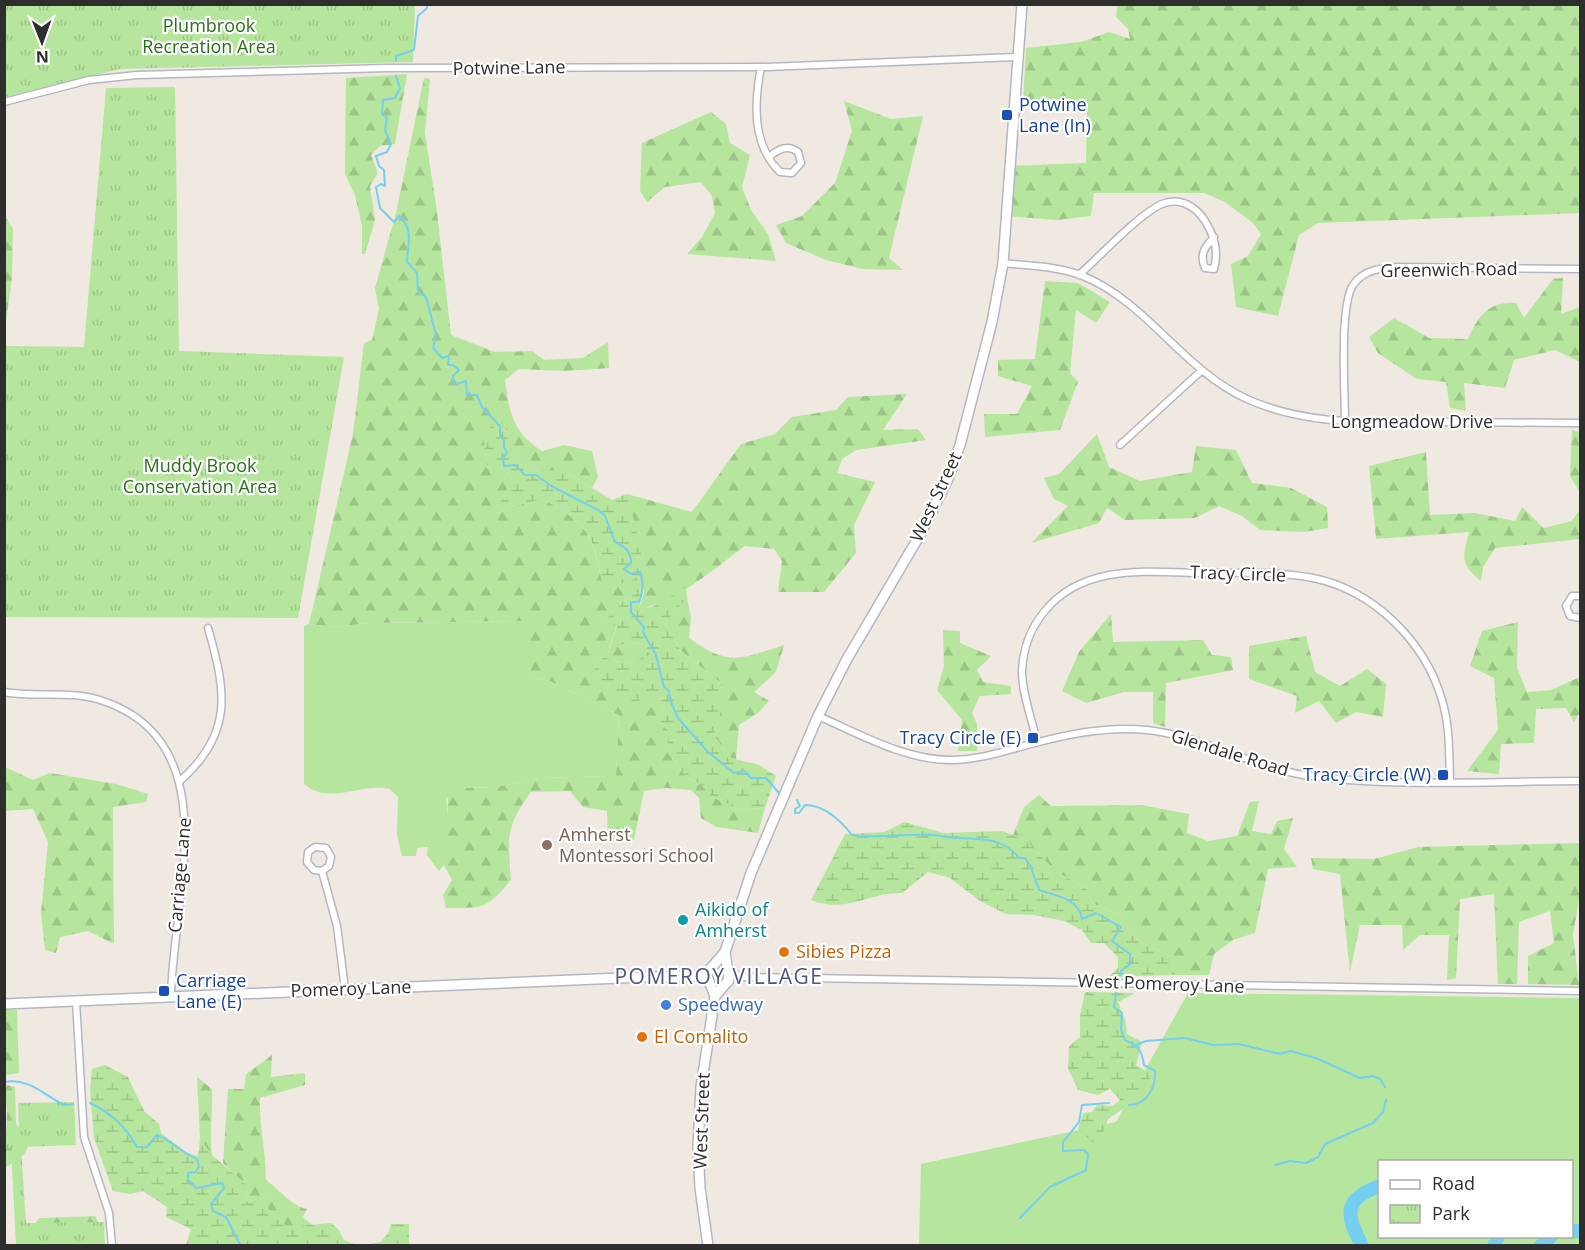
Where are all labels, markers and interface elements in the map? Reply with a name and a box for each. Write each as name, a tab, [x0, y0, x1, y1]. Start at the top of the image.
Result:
north arrow	[12, 12, 72, 72]
park label: Plumbrook Recreation Area	[142, 13, 276, 58]
text: N	[36, 46, 49, 68]
street label: Potwine Lane	[452, 54, 566, 80]
place label: Potwine Lane (In)	[1019, 92, 1091, 137]
marker: Potwine Lane (In)	[1000, 108, 1014, 122]
street label: Greenwich Road	[1380, 256, 1518, 282]
street label: Longmeadow Drive	[1331, 409, 1493, 433]
street label: West Street	[904, 448, 966, 545]
park label: Muddy Brook Conservation Area	[123, 453, 277, 498]
street label: Tracy Circle	[1190, 559, 1286, 587]
street label: Glendale Road	[1168, 723, 1292, 781]
place label: Tracy Circle (E)	[900, 725, 1021, 749]
marker: Tracy Circle (E)	[1026, 731, 1040, 745]
place label: Tracy Circle (W)	[1303, 762, 1431, 786]
marker: Tracy Circle (W)	[1436, 768, 1450, 782]
street label: Carriage Lane	[162, 816, 196, 934]
place label: Amherst Montessori School	[559, 822, 714, 867]
marker: Amherst Montessori School	[540, 838, 554, 852]
place label: Aikido of Amherst	[695, 897, 769, 942]
marker: Aikido of Amherst	[676, 913, 690, 927]
place label: Sibies Pizza	[796, 939, 892, 963]
marker: Sibies Pizza	[777, 945, 791, 959]
district label: POMEROY VILLAGE	[614, 962, 824, 990]
place label: Carriage Lane (E)	[176, 968, 246, 1013]
street label: West Pomeroy Lane	[1077, 968, 1245, 998]
street label: Pomeroy Lane	[290, 974, 412, 1002]
marker: Carriage Lane (E)	[157, 984, 171, 998]
place label: Speedway	[678, 992, 764, 1016]
marker: Speedway	[659, 998, 673, 1012]
place label: El Comalito	[654, 1024, 748, 1048]
marker: El Comalito	[635, 1030, 649, 1044]
street label: West Street	[687, 1072, 715, 1170]
legend	[1378, 1160, 1573, 1238]
text: Road	[1432, 1171, 1475, 1195]
text: Park	[1432, 1201, 1470, 1225]

